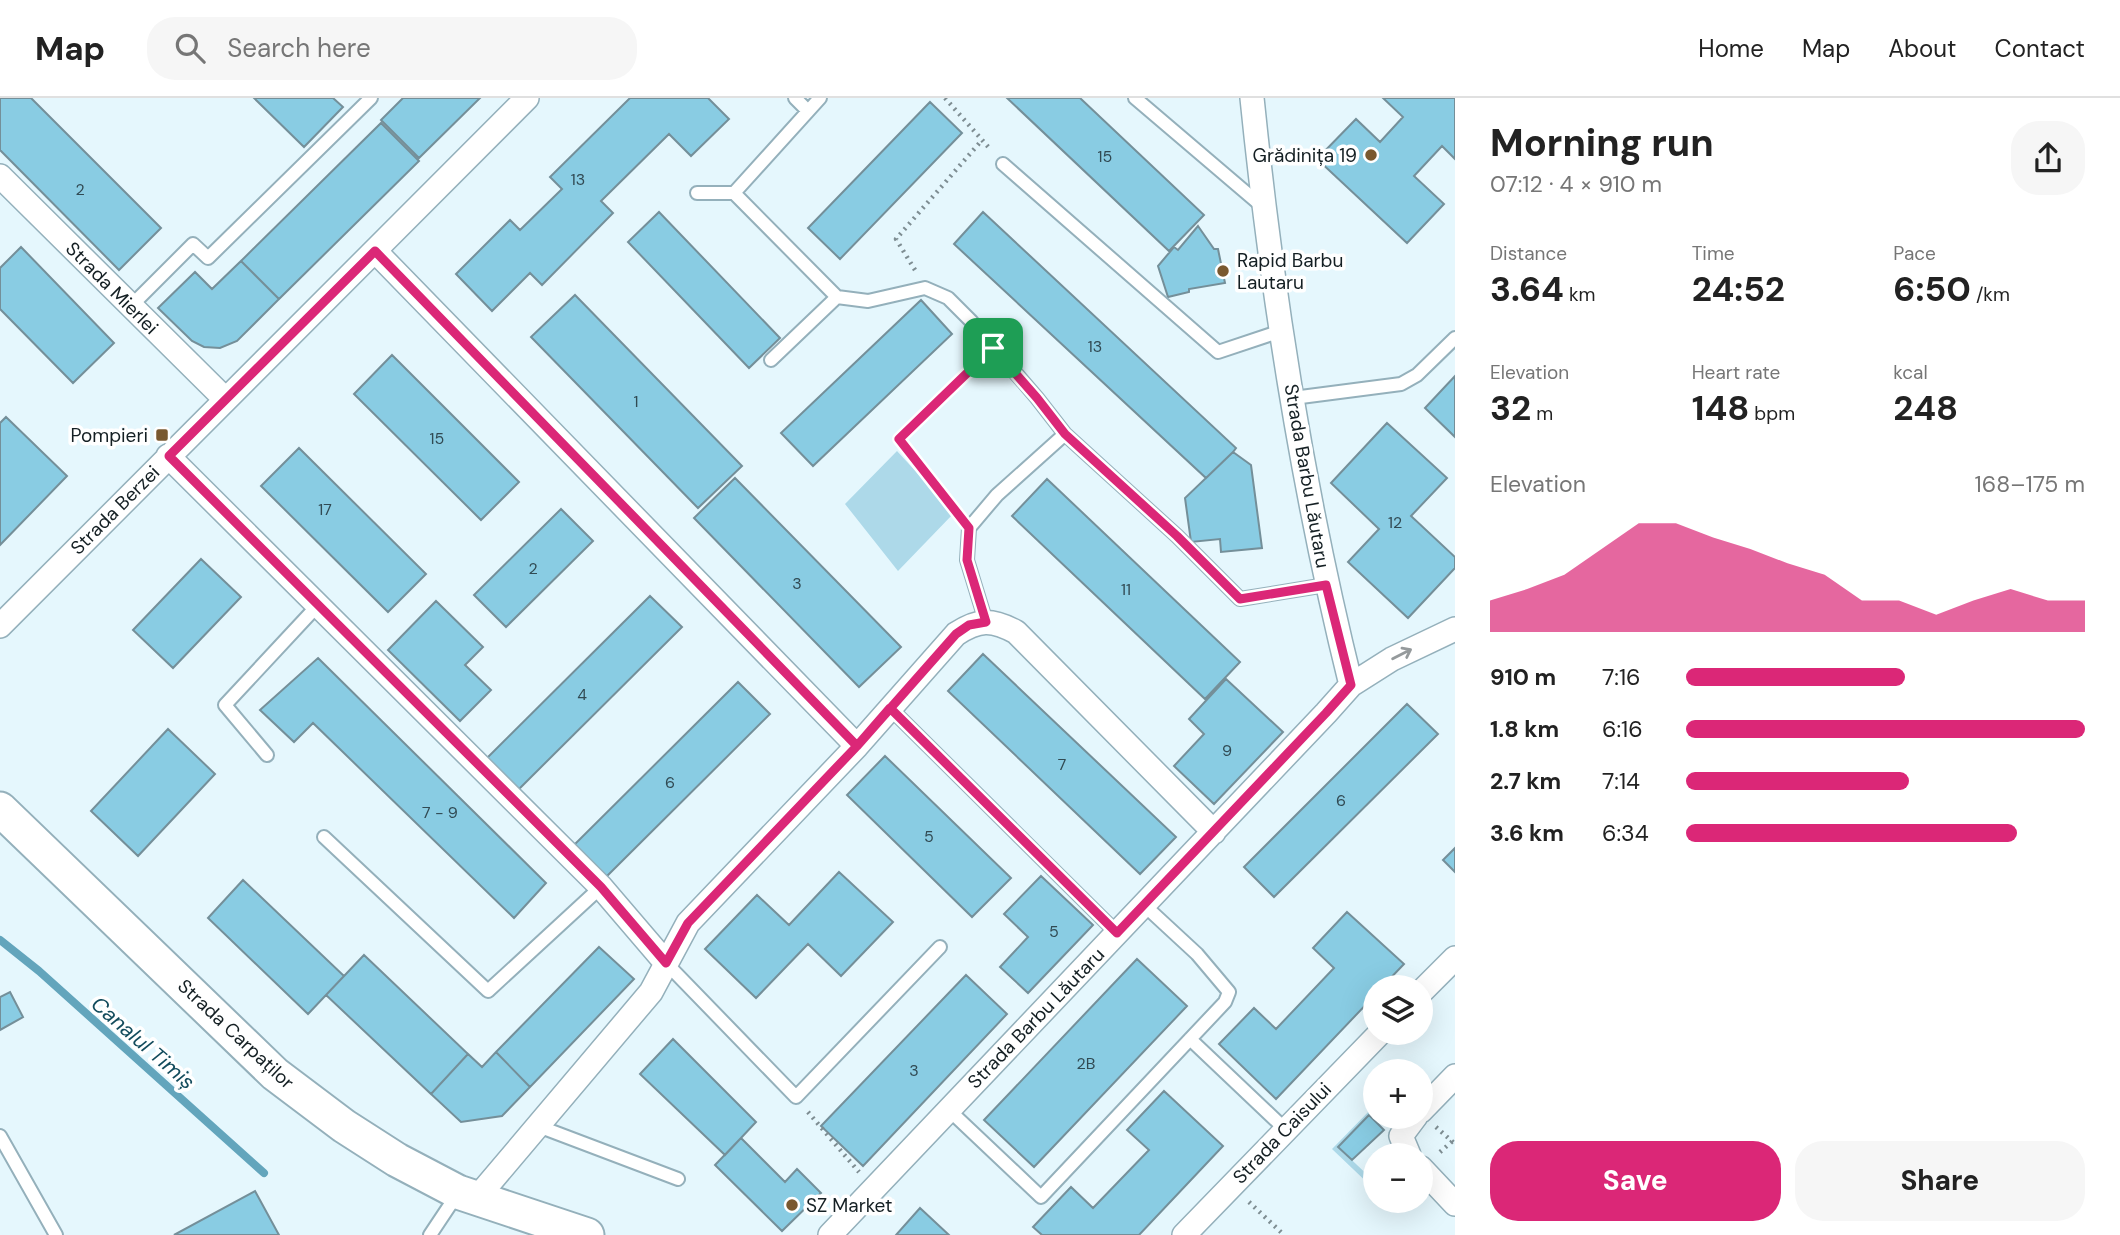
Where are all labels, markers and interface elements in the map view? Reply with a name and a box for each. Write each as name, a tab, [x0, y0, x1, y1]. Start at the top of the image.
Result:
search box	[147, 17, 637, 80]
text: Map	[35, 27, 105, 70]
icon: search	[171, 29, 209, 67]
text: Search here	[227, 31, 371, 65]
text: Home	[1698, 33, 1764, 64]
text: Map	[1802, 33, 1850, 64]
text: About	[1888, 33, 1957, 64]
text: Contact	[1995, 33, 2085, 64]
text: Morning run	[1490, 118, 1714, 168]
button: share	[2011, 121, 2085, 195]
place label: Grădinița 19	[1253, 143, 1357, 168]
house number: 15	[1098, 146, 1112, 167]
marker: Grădinița 19	[1363, 147, 1379, 163]
house number: 13	[571, 169, 585, 190]
text: 07:12 · 4 × 910 m	[1490, 169, 1662, 199]
house number: 2	[75, 179, 85, 200]
street label: Strada Mierlei	[60, 236, 164, 340]
text: Distance	[1490, 241, 1567, 266]
text: Time	[1692, 241, 1735, 266]
text: Pace	[1893, 241, 1936, 266]
place label: Rapid Barbu Lautaru	[1237, 248, 1343, 295]
marker: Rapid Barbu Lautaru	[1215, 263, 1231, 279]
text: 3.64	[1490, 266, 1564, 312]
text: 24:52	[1692, 266, 1785, 312]
text: 6:50	[1893, 266, 1971, 312]
text: km	[1564, 282, 1595, 307]
text: /km	[1971, 282, 2010, 307]
pin	[963, 318, 1023, 378]
icon: arrive	[974, 329, 1012, 367]
house number: 13	[1088, 336, 1102, 357]
text: Elevation	[1490, 360, 1569, 385]
text: Heart rate	[1692, 360, 1780, 385]
text: kcal	[1893, 360, 1928, 385]
street label: Strada Barbu Lăutaru	[1278, 382, 1336, 570]
text: 32	[1490, 385, 1531, 431]
text: 148	[1692, 385, 1749, 431]
text: 248	[1893, 385, 1958, 431]
house number: 1	[634, 391, 639, 412]
text: m	[1531, 401, 1553, 426]
text: bpm	[1749, 401, 1795, 426]
place label: Pompieri	[70, 423, 148, 448]
marker: Pompieri	[154, 427, 170, 443]
house number: 15	[430, 428, 444, 449]
street label: Strada Berzei	[65, 460, 165, 560]
text: Elevation	[1490, 469, 1586, 499]
text: 168–175 m	[1975, 469, 2085, 499]
house number: 17	[318, 499, 332, 520]
house number: 12	[1388, 512, 1402, 533]
house number: 2	[528, 558, 538, 579]
house number: 3	[792, 573, 802, 594]
house number: 11	[1121, 579, 1131, 600]
one-way arrow	[1391, 647, 1411, 661]
text: 910 m	[1490, 662, 1556, 692]
text: 7:16	[1602, 662, 1641, 692]
house number: 4	[577, 684, 587, 705]
text: 1.8 km	[1490, 714, 1559, 744]
text: 6:16	[1602, 714, 1643, 744]
house number: 9	[1222, 740, 1232, 761]
house number: 7	[1058, 754, 1066, 775]
text: 2.7 km	[1490, 766, 1561, 796]
text: 7:14	[1602, 766, 1640, 796]
house number: 6	[665, 772, 675, 793]
house number: 6	[1336, 790, 1346, 811]
house number: 7 - 9	[422, 802, 458, 823]
text: 3.6 km	[1490, 818, 1564, 848]
text: 6:34	[1602, 818, 1649, 848]
house number: 5	[924, 826, 934, 847]
house number: 5	[1049, 921, 1059, 942]
street label: Strada Barbu Lăutaru	[962, 942, 1110, 1094]
street label: Strada Carpaților	[172, 973, 300, 1095]
map controls	[1363, 975, 1433, 1213]
button: layers	[1363, 975, 1433, 1045]
water label: Canalul Timiș	[85, 990, 201, 1096]
house number: 2B	[1077, 1053, 1095, 1074]
button: +	[1363, 1059, 1433, 1129]
house number: 3	[909, 1060, 919, 1081]
street label: Strada Caisului	[1227, 1077, 1337, 1189]
button: Save	[1490, 1141, 1781, 1221]
button: Share	[1795, 1141, 2085, 1221]
button: −	[1363, 1143, 1433, 1213]
place label: SZ Market	[806, 1193, 893, 1218]
marker: SZ Market	[784, 1197, 800, 1213]

